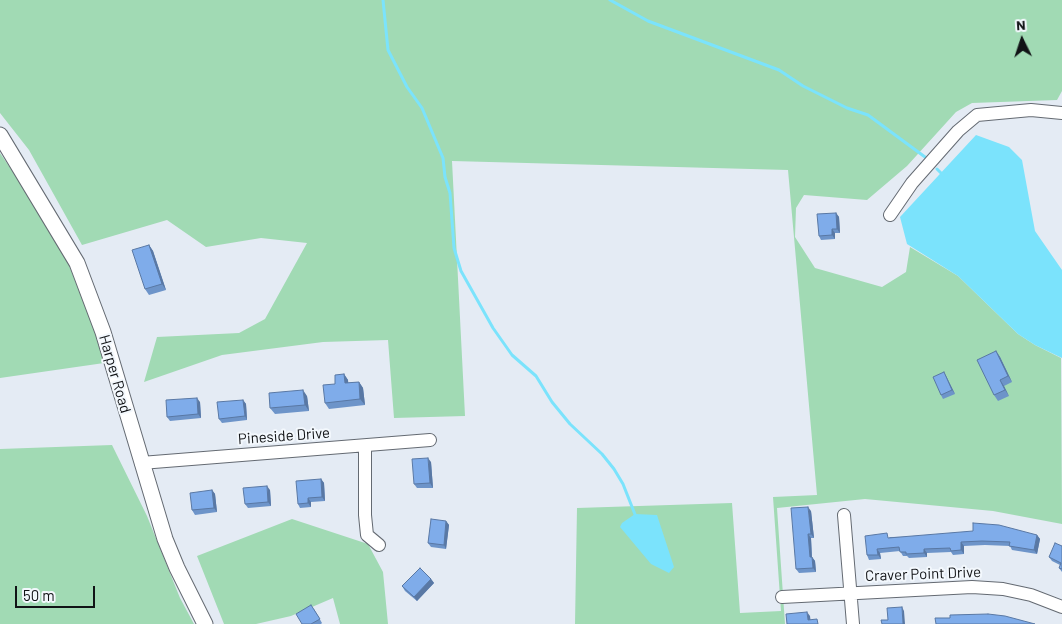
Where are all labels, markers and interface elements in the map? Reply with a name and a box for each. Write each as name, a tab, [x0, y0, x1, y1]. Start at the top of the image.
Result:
north arrow	[997, 15, 1047, 65]
text: N	[1016, 16, 1026, 33]
street label: Harper Road	[95, 333, 135, 415]
street label: Pineside Drive	[237, 424, 331, 448]
street label: Craver Point Drive	[865, 563, 981, 585]
scale bar	[18, 576, 98, 608]
text: 50 m	[23, 586, 55, 604]

